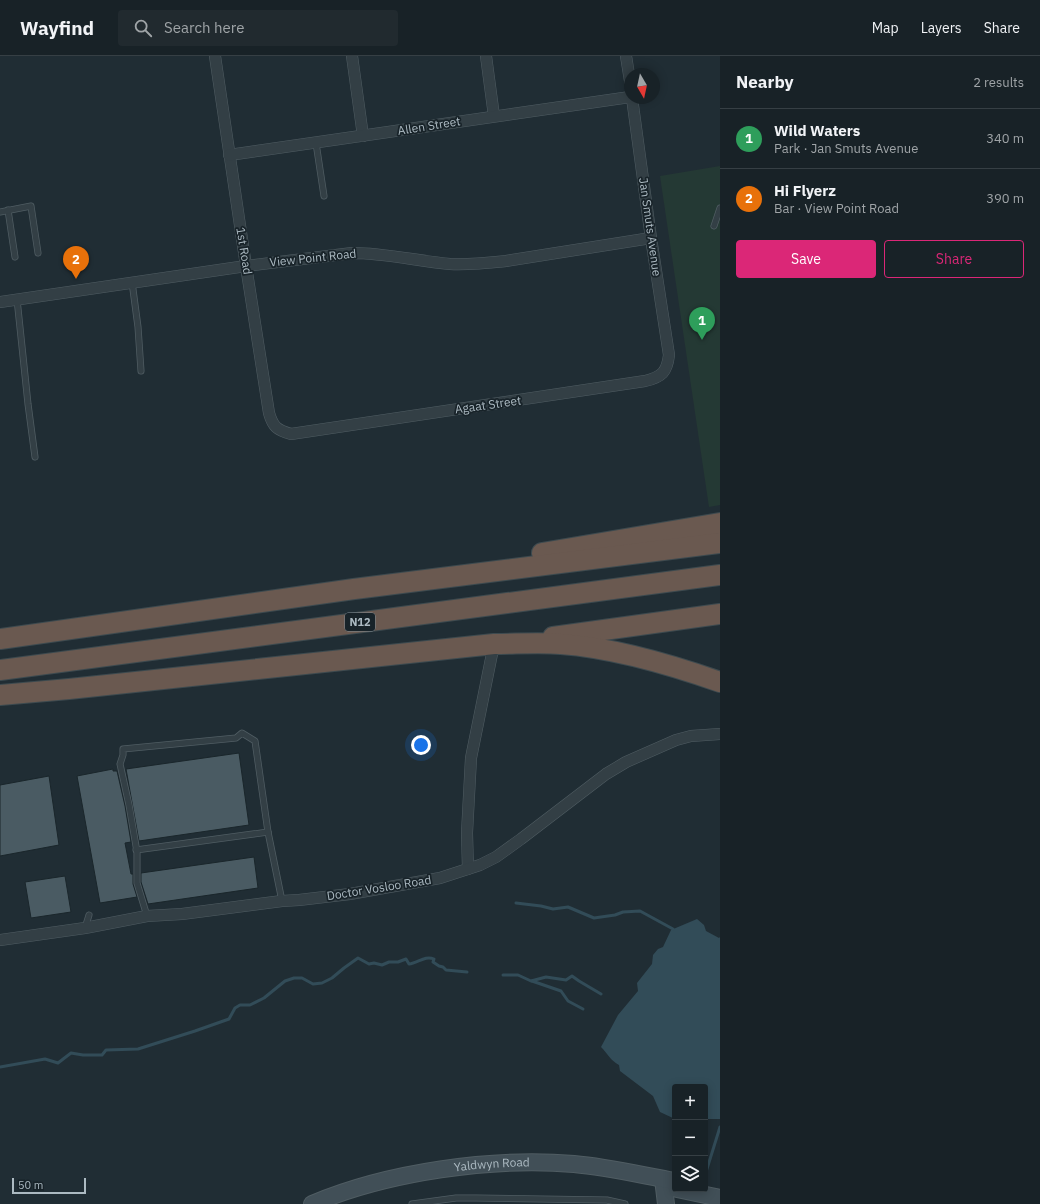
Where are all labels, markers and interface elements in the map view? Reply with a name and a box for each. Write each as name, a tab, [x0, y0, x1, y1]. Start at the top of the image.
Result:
search box	[118, 10, 398, 46]
text: Wayfind	[20, 16, 94, 40]
icon: search	[132, 17, 154, 39]
text: Search here	[164, 18, 244, 37]
text: Map	[872, 19, 899, 37]
text: Layers	[921, 19, 962, 37]
text: Share	[984, 19, 1020, 37]
north arrow	[624, 68, 660, 104]
text: Nearby	[736, 71, 794, 93]
text: 2 results	[973, 74, 1024, 91]
street label: Allen Street	[396, 113, 461, 138]
text: Wild Waters	[774, 121, 860, 140]
text: 1	[745, 130, 753, 147]
text: 340 m	[986, 130, 1024, 147]
text: Park · Jan Smuts Avenue	[774, 140, 918, 157]
street label: Jan Smuts Avenue	[636, 177, 665, 278]
text: Hi Flyerz	[774, 181, 836, 200]
text: 2	[745, 190, 753, 207]
text: 390 m	[986, 190, 1024, 207]
text: Bar · View Point Road	[774, 200, 899, 217]
street label: 1st Road	[233, 226, 256, 276]
button: Save	[736, 240, 876, 278]
button: Share	[884, 240, 1024, 278]
street label: View Point Road	[269, 245, 357, 270]
pin: 2	[63, 246, 89, 279]
pin: 1	[689, 307, 715, 340]
street label: Agaat Street	[454, 392, 522, 417]
road number: N12	[345, 613, 375, 631]
your location	[411, 735, 431, 755]
street label: Doctor Vosloo Road	[326, 872, 432, 903]
map controls	[672, 1084, 708, 1192]
button: +	[672, 1084, 708, 1120]
button: −	[672, 1120, 708, 1156]
street label: Yaldwyn Road	[453, 1154, 530, 1174]
button: layers	[672, 1156, 708, 1192]
scale bar	[12, 1176, 86, 1195]
text: 50 m	[18, 1178, 43, 1192]

